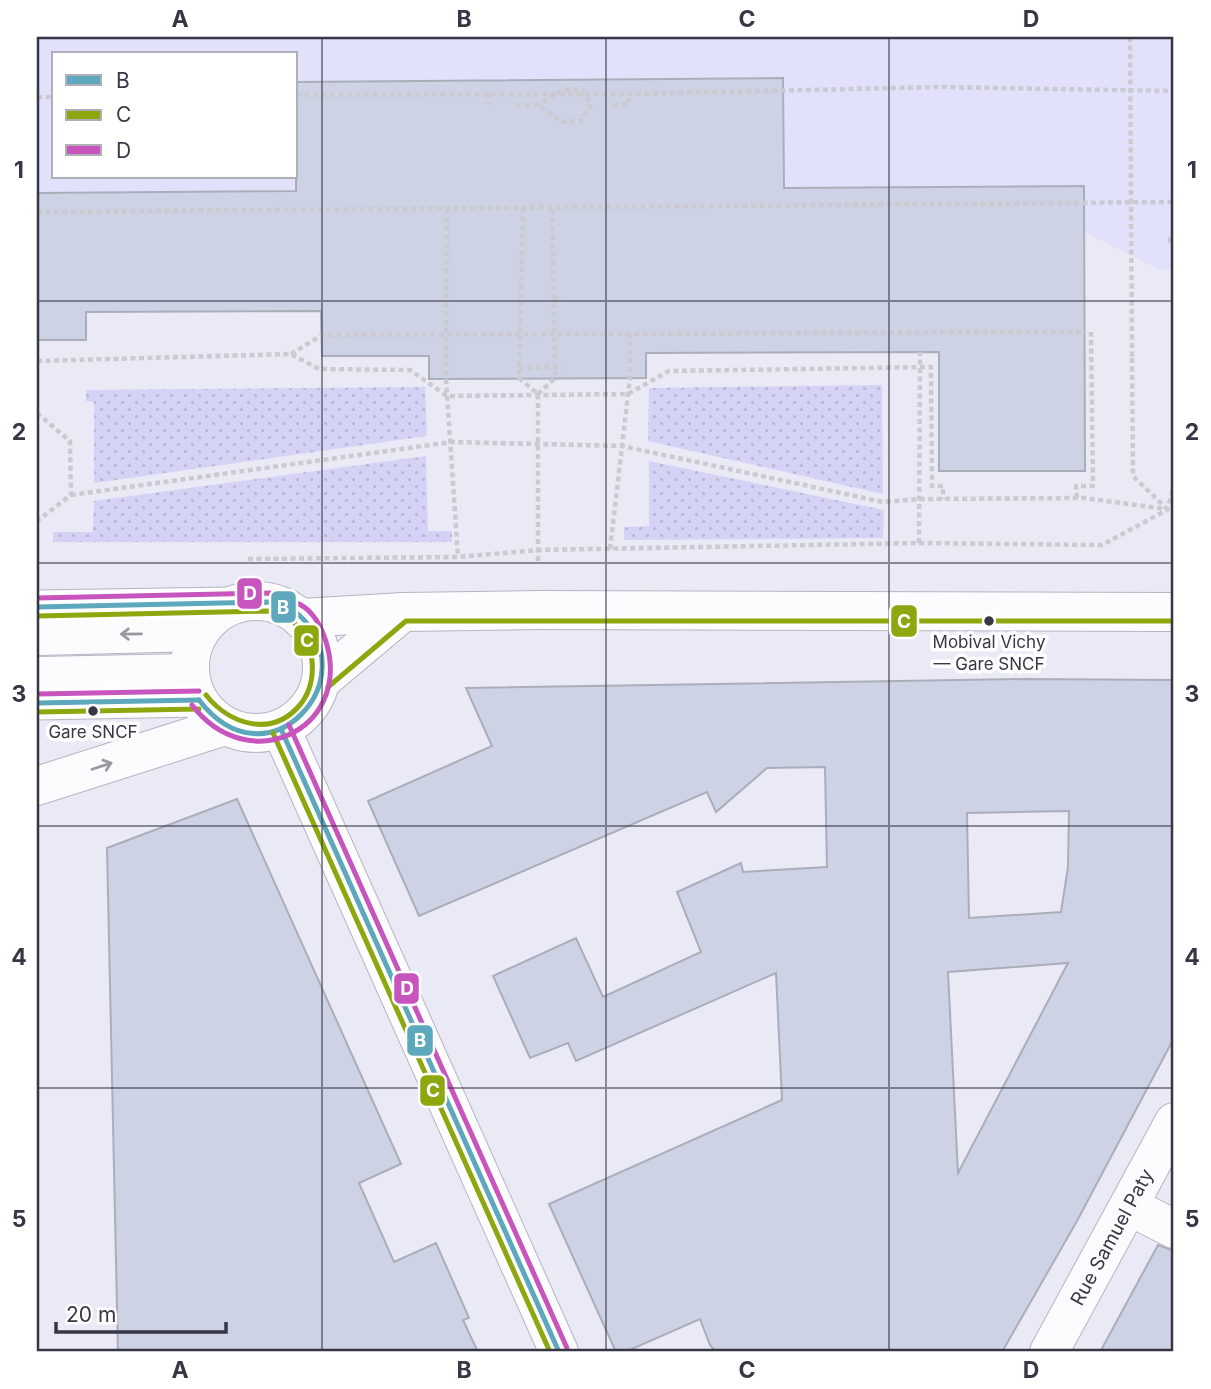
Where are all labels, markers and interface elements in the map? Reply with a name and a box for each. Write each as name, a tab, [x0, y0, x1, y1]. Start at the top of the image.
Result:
text: A	[171, 5, 189, 33]
text: B	[456, 5, 472, 33]
text: C	[738, 5, 756, 33]
text: D	[1023, 5, 1039, 33]
legend	[52, 52, 298, 178]
text: B	[116, 68, 130, 93]
text: C	[116, 102, 131, 127]
text: D	[116, 138, 131, 163]
text: 1	[14, 156, 24, 184]
text: 1	[1187, 156, 1197, 184]
text: 2	[12, 418, 26, 446]
text: 2	[1185, 418, 1199, 446]
line badge: D	[236, 577, 263, 610]
text: D	[243, 582, 257, 605]
line badge: B	[270, 590, 297, 624]
text: B	[277, 596, 289, 619]
line badge: C	[890, 604, 918, 638]
text: C	[897, 610, 911, 633]
marker: Mobival Vichy — Gare SNCF	[982, 614, 996, 628]
line badge: C	[293, 624, 320, 657]
one-way arrow	[119, 627, 142, 641]
text: C	[300, 629, 314, 652]
place label: Mobival Vichy — Gare SNCF	[933, 632, 1046, 674]
text: 3	[12, 680, 26, 708]
text: 3	[1185, 680, 1199, 708]
marker: Gare SNCF	[86, 704, 100, 718]
place label: Gare SNCF	[48, 722, 138, 742]
one-way arrow	[90, 758, 112, 771]
text: 4	[11, 943, 27, 971]
text: 4	[1184, 943, 1200, 971]
line badge: D	[393, 972, 420, 1005]
text: D	[400, 977, 414, 1000]
line badge: B	[406, 1024, 434, 1057]
text: B	[414, 1029, 426, 1052]
line badge: C	[419, 1074, 446, 1107]
text: C	[426, 1079, 440, 1102]
street label: Rue Samuel Paty	[1066, 1165, 1158, 1309]
text: 5	[12, 1205, 26, 1233]
text: 5	[1185, 1205, 1199, 1233]
scale bar	[56, 1291, 226, 1335]
text: 20 m	[66, 1302, 116, 1327]
text: A	[171, 1356, 189, 1384]
text: B	[456, 1356, 472, 1384]
text: C	[738, 1356, 756, 1384]
text: D	[1023, 1356, 1039, 1384]

